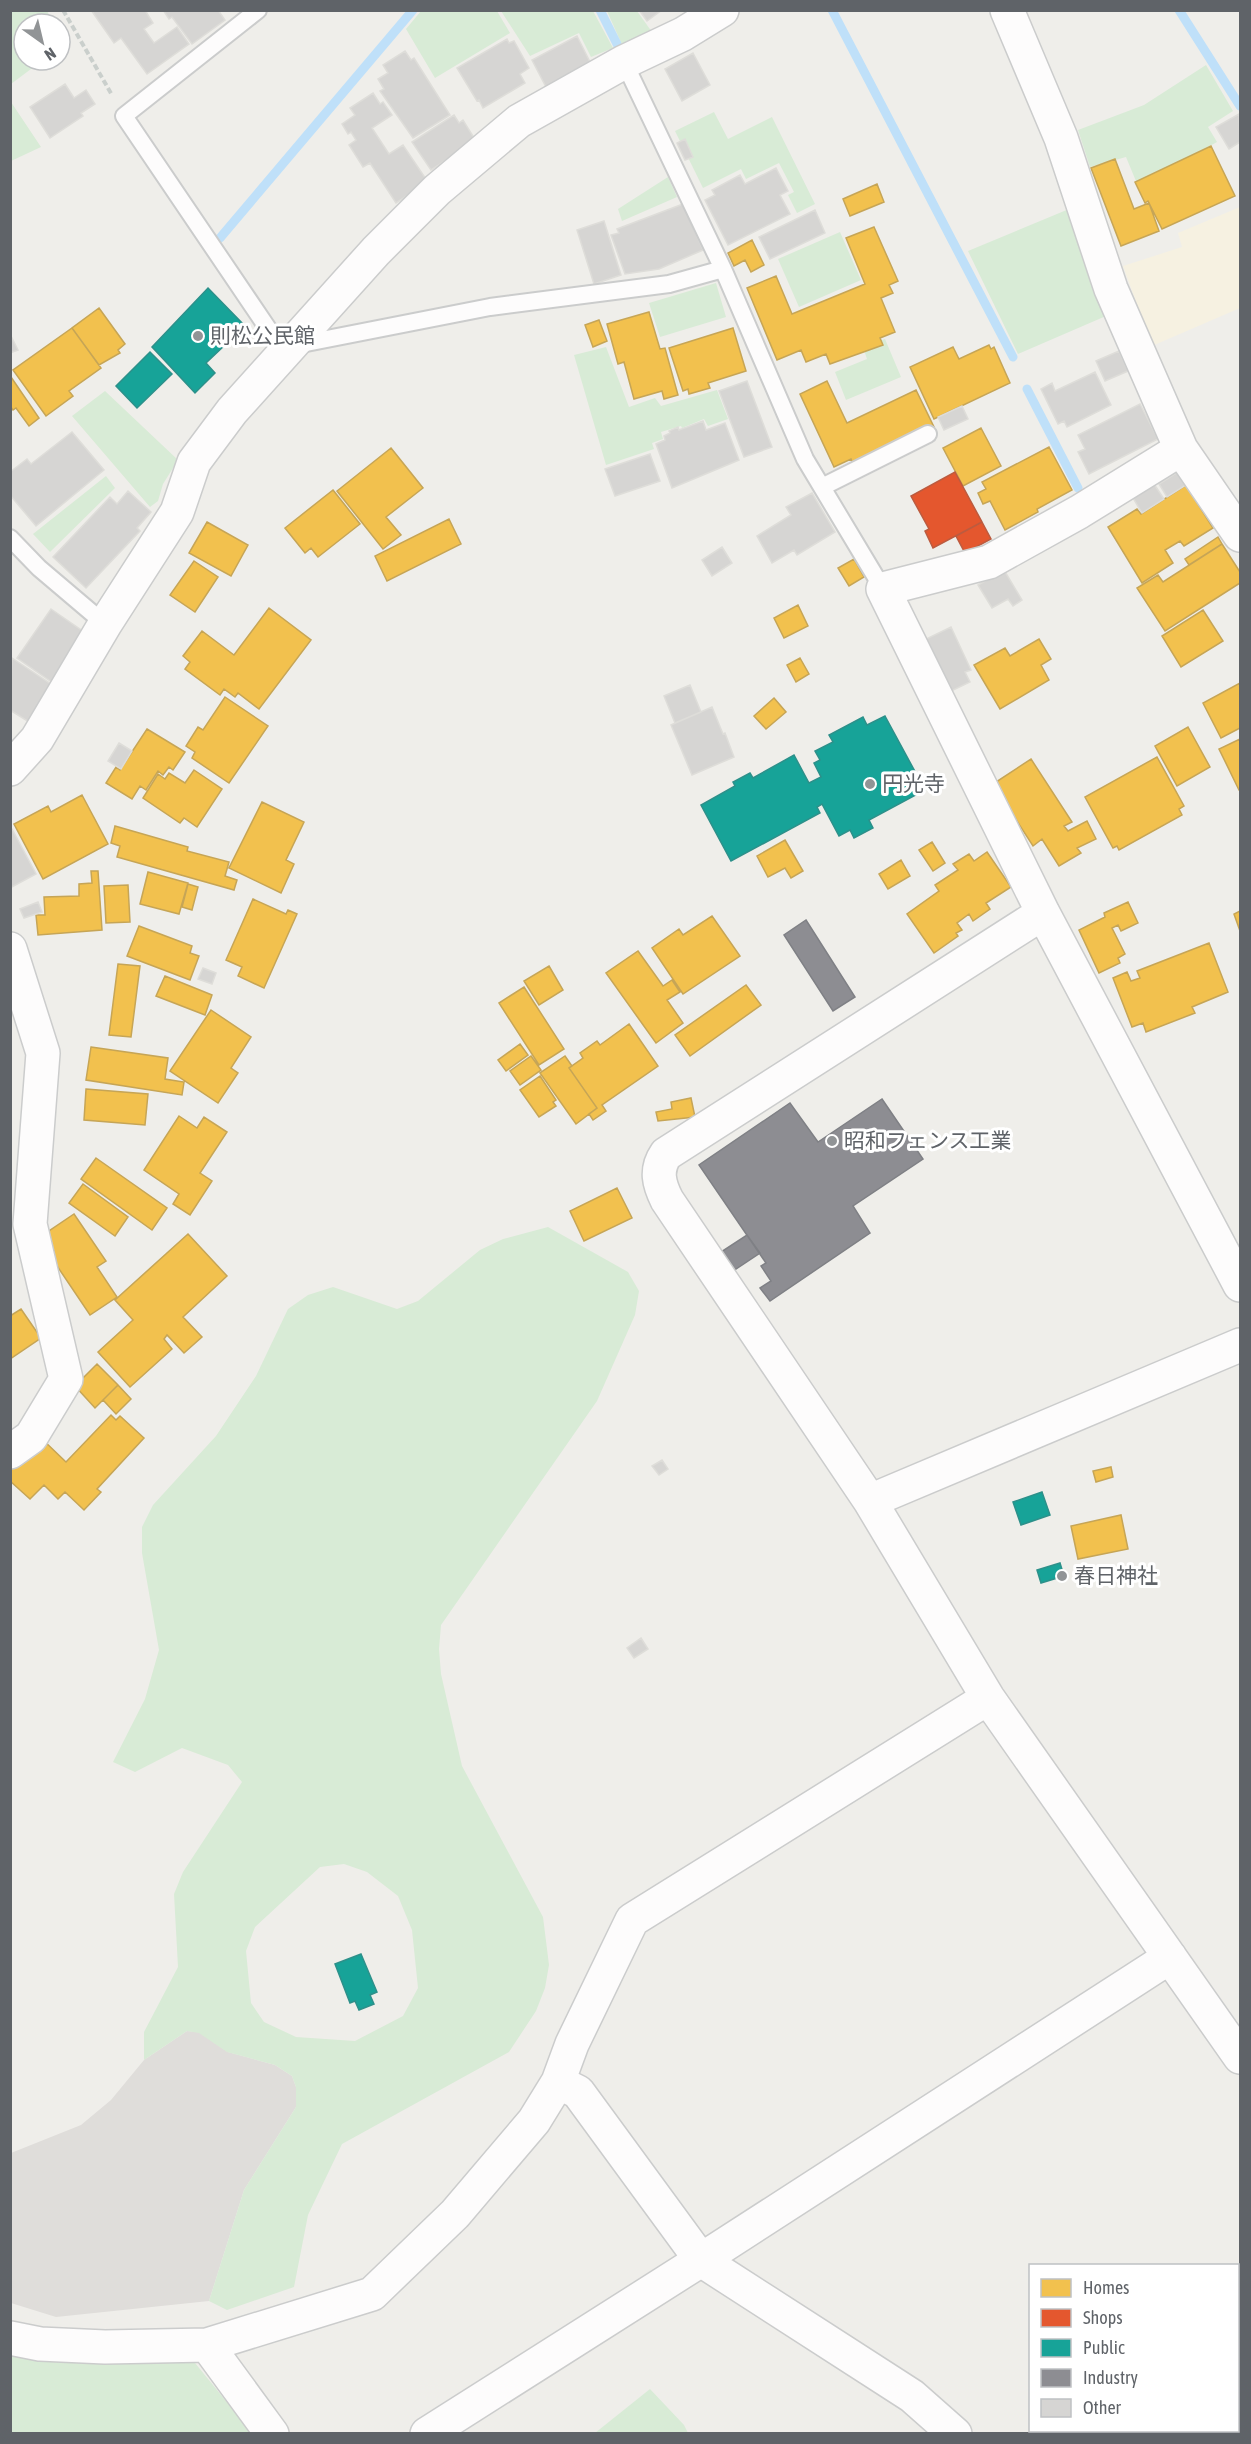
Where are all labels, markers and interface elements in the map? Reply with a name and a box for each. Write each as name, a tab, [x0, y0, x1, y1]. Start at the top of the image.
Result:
north arrow	[12, 12, 72, 72]
text: N	[41, 44, 59, 65]
place label: 則松公民館	[210, 323, 315, 347]
marker: 則松公民館	[191, 329, 205, 343]
place label: 円光寺	[882, 771, 945, 795]
marker: 円光寺	[863, 777, 877, 791]
place label: 昭和フェンス工業	[844, 1128, 1012, 1152]
marker: 昭和フェンス工業	[825, 1134, 839, 1148]
place label: 春日神社	[1074, 1563, 1158, 1587]
marker: 春日神社	[1055, 1569, 1069, 1583]
legend	[1029, 2264, 1239, 2432]
text: Homes	[1083, 2277, 1129, 2298]
text: Shops	[1083, 2307, 1123, 2328]
text: Public	[1083, 2337, 1125, 2358]
text: Industry	[1083, 2367, 1138, 2388]
text: Other	[1083, 2397, 1122, 2418]

